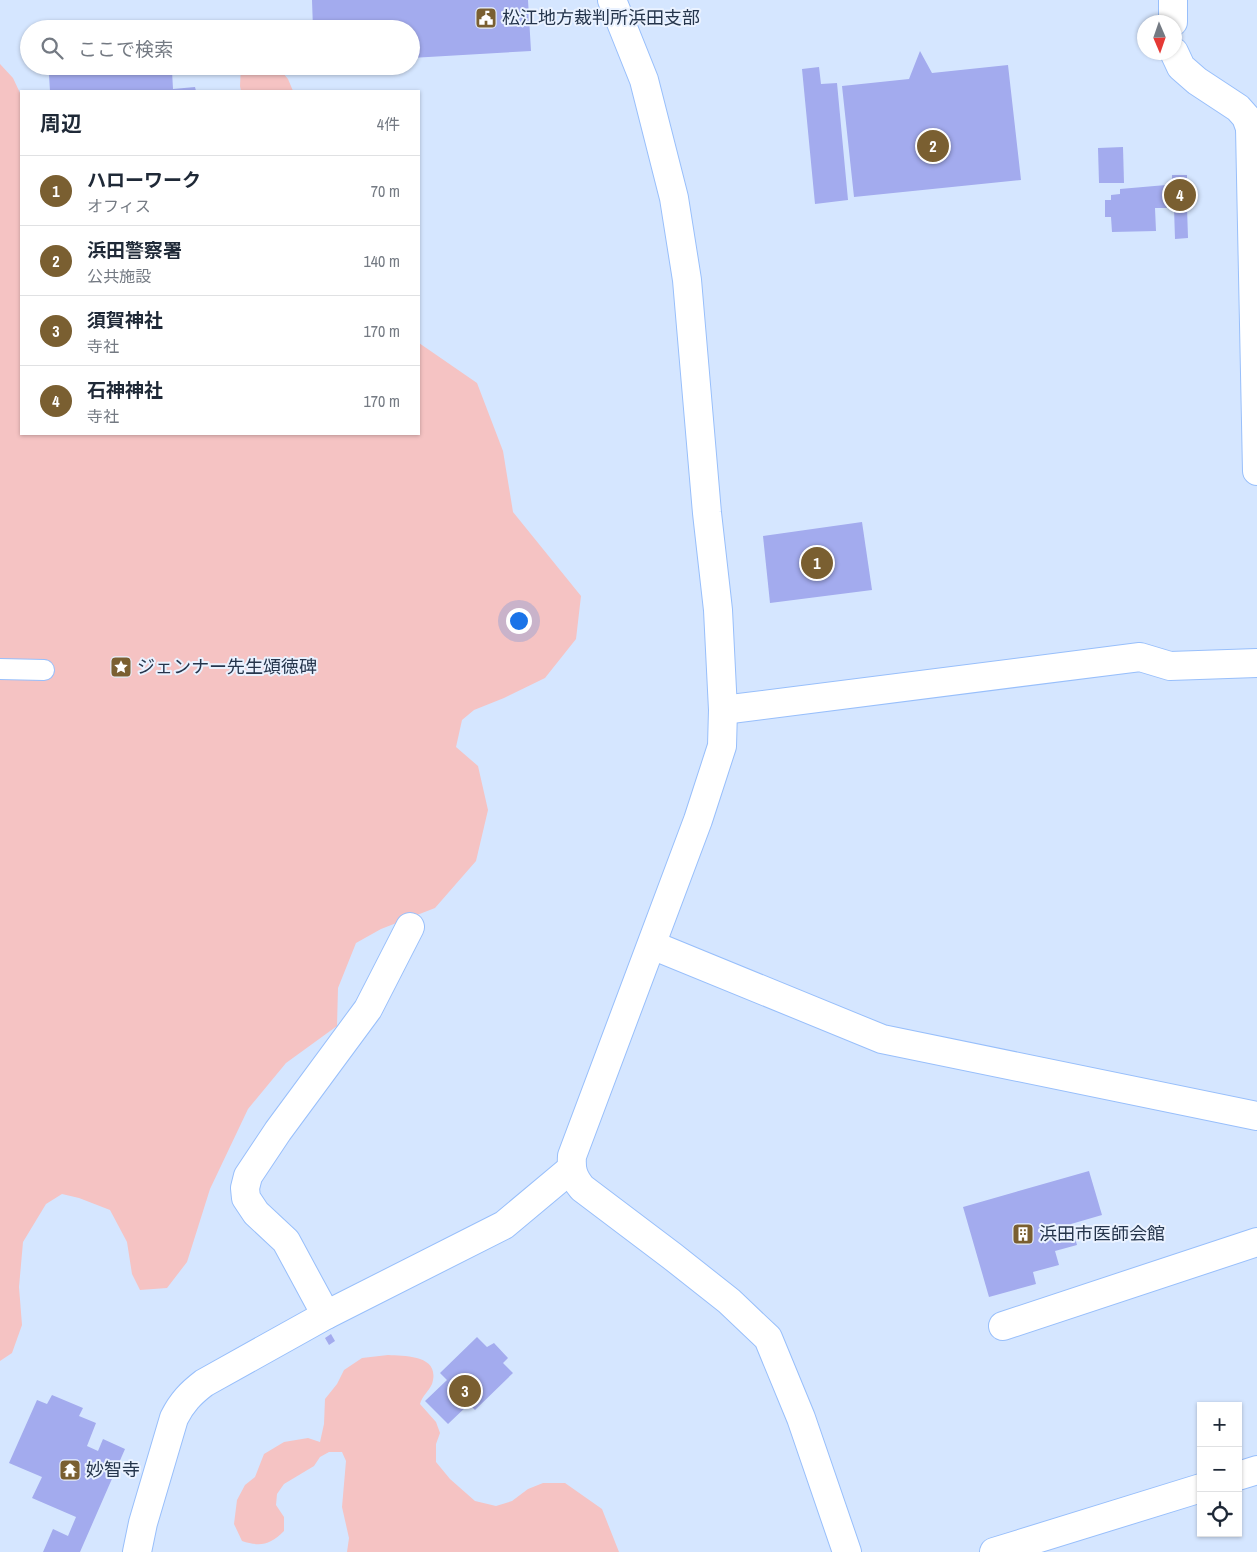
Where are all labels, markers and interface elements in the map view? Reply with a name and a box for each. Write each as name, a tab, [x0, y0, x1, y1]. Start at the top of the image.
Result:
place label: 松江地方裁判所浜田支部	[502, 5, 700, 30]
public building icon: 松江地方裁判所浜田支部	[474, 6, 498, 30]
north arrow	[1137, 15, 1182, 60]
search box	[20, 20, 420, 75]
icon: search	[38, 34, 66, 62]
text: ここで検索	[78, 36, 173, 62]
text: 周辺	[40, 109, 82, 138]
text: 4件	[377, 113, 400, 135]
pin: 2	[917, 127, 949, 165]
text: ハローワーク	[87, 167, 201, 193]
pin: 4	[1164, 176, 1196, 214]
text: 1	[52, 180, 60, 202]
text: 70 m	[371, 180, 400, 202]
text: オフィス	[87, 195, 151, 217]
text: 浜田警察署	[87, 237, 182, 263]
text: 2	[52, 250, 60, 272]
text: 140 m	[364, 250, 400, 272]
text: 公共施設	[87, 265, 151, 287]
text: 須賀神社	[87, 307, 163, 333]
text: 3	[52, 320, 60, 342]
text: 170 m	[364, 320, 400, 342]
text: 寺社	[87, 335, 119, 357]
text: 石神神社	[87, 377, 163, 403]
text: 4	[52, 390, 60, 412]
text: 170 m	[364, 390, 400, 412]
text: 寺社	[87, 405, 119, 427]
pin: 1	[801, 544, 833, 582]
your location	[506, 608, 532, 634]
place label: ジェンナー先生頌徳碑	[137, 654, 317, 679]
place icon: ジェンナー先生頌徳碑	[109, 655, 133, 679]
place label: 浜田市医師会館	[1039, 1221, 1165, 1246]
building icon: 浜田市医師会館	[1011, 1222, 1035, 1246]
pin: 3	[449, 1372, 481, 1410]
map controls	[1197, 1402, 1242, 1537]
button: +	[1197, 1402, 1242, 1447]
button: −	[1197, 1447, 1242, 1492]
place label: 妙智寺	[86, 1457, 140, 1482]
temple icon: 妙智寺	[58, 1458, 82, 1482]
button: locate	[1197, 1492, 1242, 1537]

